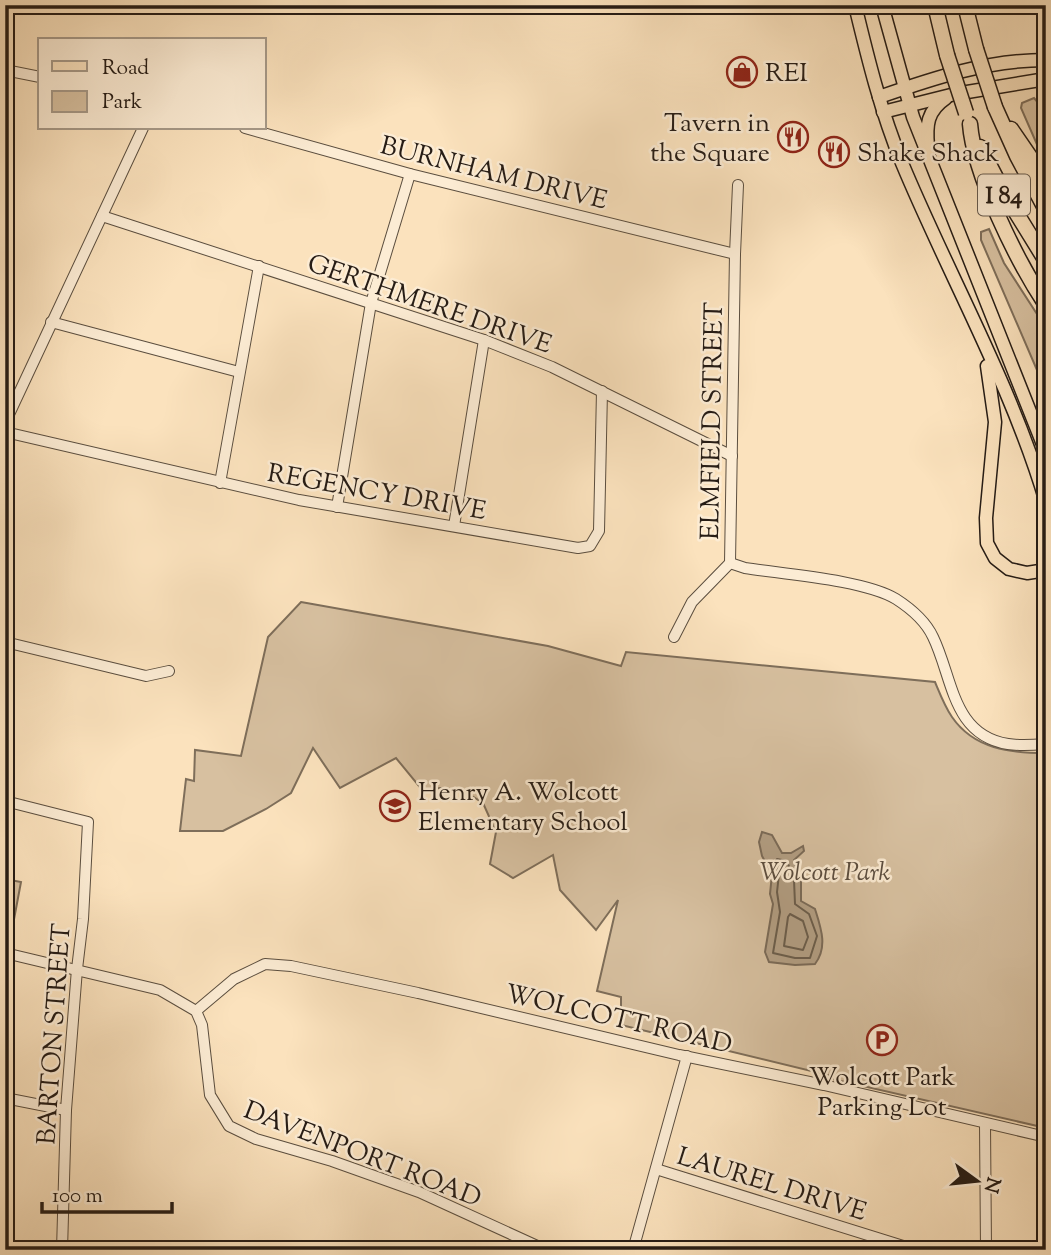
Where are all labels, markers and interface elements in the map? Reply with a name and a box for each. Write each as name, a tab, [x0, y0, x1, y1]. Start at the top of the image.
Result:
legend	[38, 38, 266, 130]
text: Road	[102, 54, 149, 84]
shop icon: REI	[725, 55, 759, 89]
place label: REI	[765, 56, 808, 93]
text: Park	[102, 88, 143, 118]
place label: Tavern in the Square	[650, 106, 770, 173]
restaurant icon: Tavern in the Square	[776, 120, 810, 154]
street label: BURNHAM DRIVE	[376, 128, 611, 221]
restaurant icon: Shake Shack	[817, 135, 851, 169]
place label: Shake Shack	[857, 136, 999, 173]
road number: I 84	[978, 174, 1030, 216]
street label: GERTHMERE DRIVE	[302, 246, 557, 365]
street label: ELMFIELD STREET	[693, 302, 734, 540]
street label: REGENCY DRIVE	[264, 456, 489, 531]
place label: Henry A. Wolcott Elementary School	[418, 775, 628, 842]
school or university icon: Henry A. Wolcott Elementary School	[378, 789, 412, 823]
park label: Wolcott Park	[760, 855, 891, 892]
street label: BARTON STREET	[29, 922, 82, 1146]
street label: WOLCOTT ROAD	[501, 976, 736, 1065]
parking icon: Wolcott Park Parking Lot	[865, 1023, 899, 1057]
place label: Wolcott Park Parking Lot	[809, 1060, 955, 1127]
street label: DAVENPORT ROAD	[238, 1093, 486, 1218]
street label: LAUREL DRIVE	[672, 1139, 871, 1232]
north arrow	[942, 1146, 1012, 1216]
scale bar	[42, 1171, 172, 1215]
text: N	[976, 1174, 1006, 1196]
text: 100 m	[52, 1182, 103, 1212]

